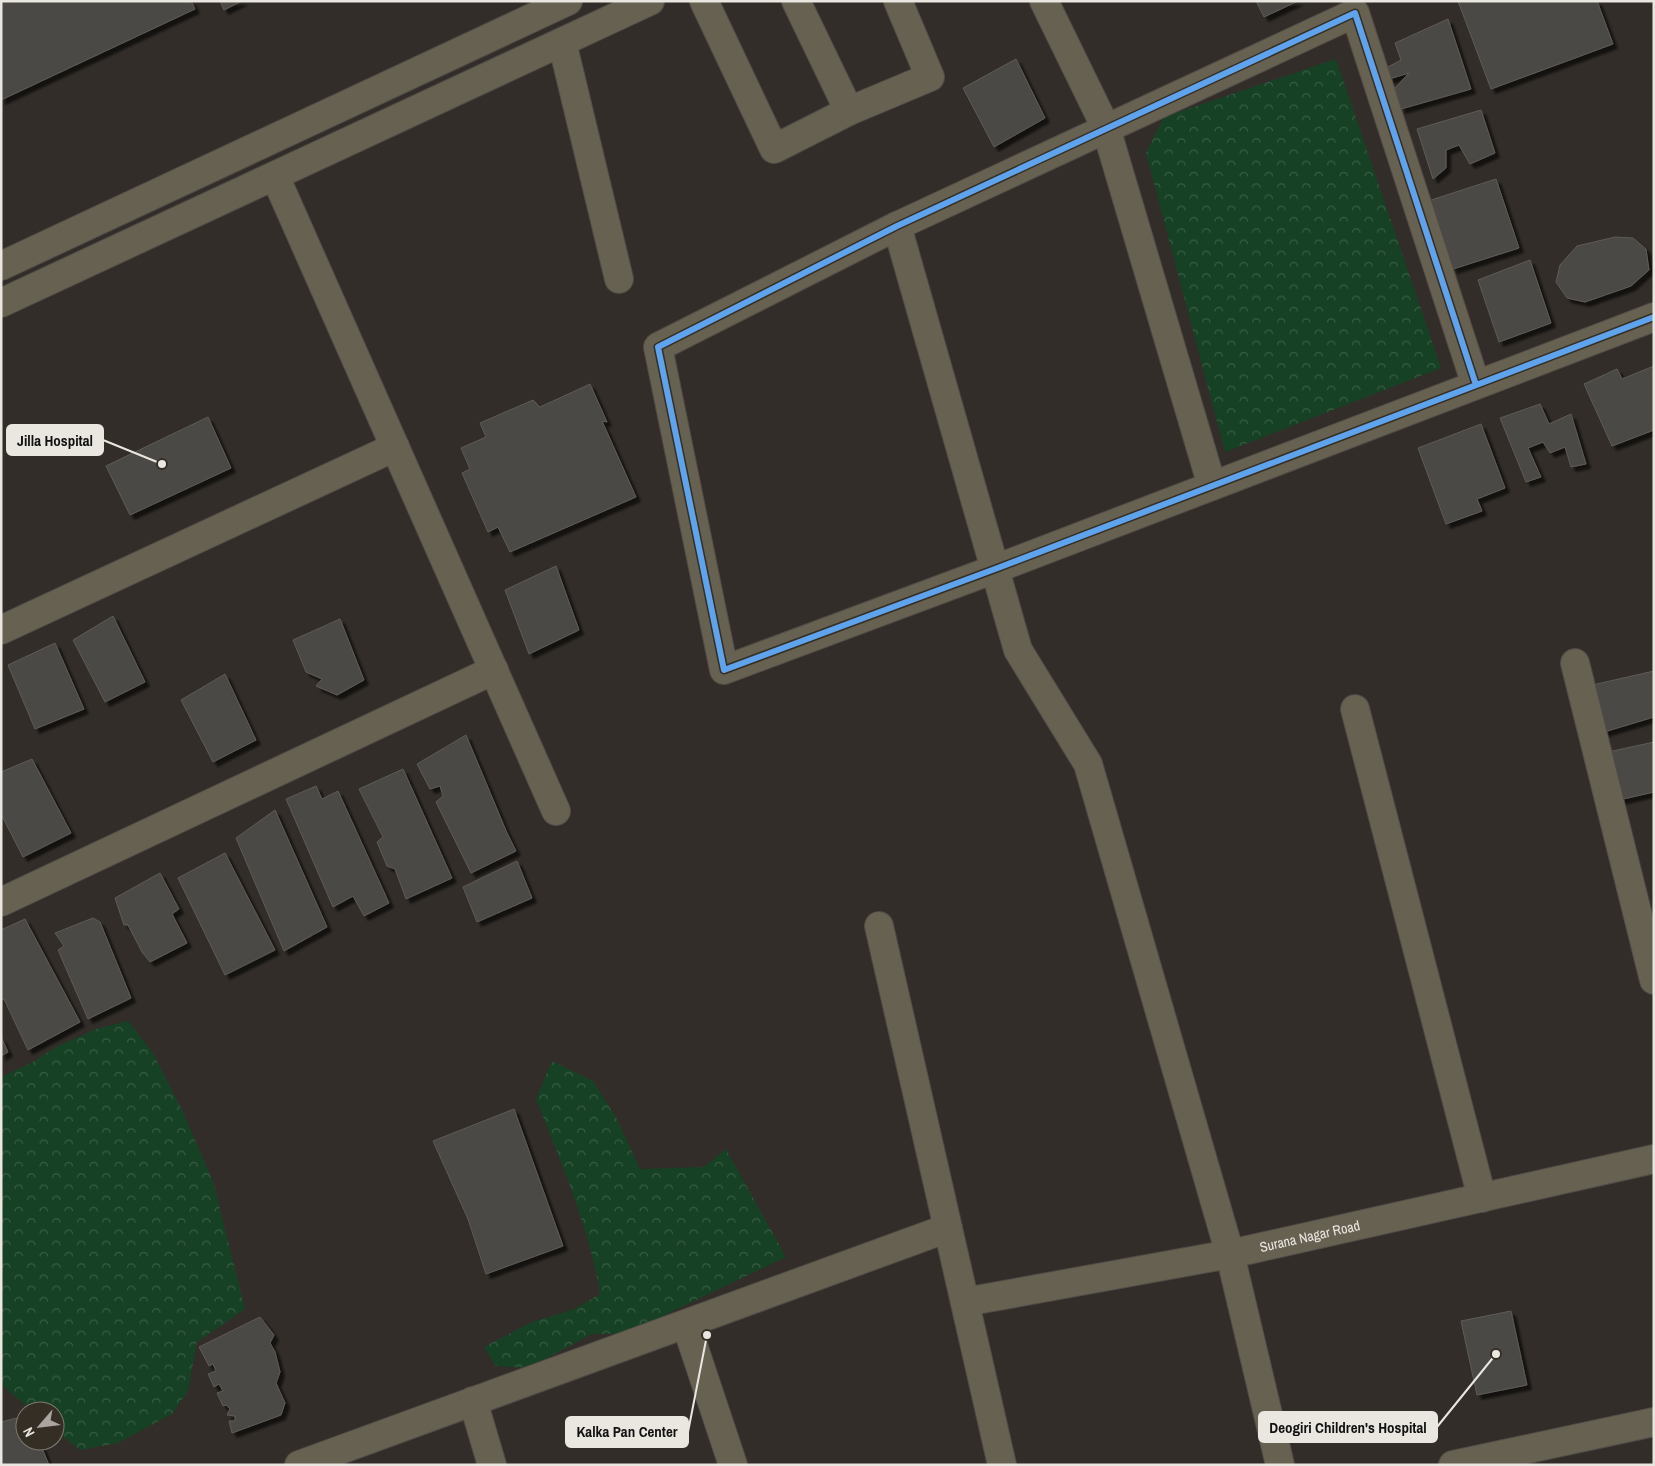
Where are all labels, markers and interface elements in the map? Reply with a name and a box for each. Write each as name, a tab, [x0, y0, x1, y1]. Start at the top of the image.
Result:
callout: Jilla Hospital	[7, 425, 103, 455]
text: Jilla Hospital	[17, 430, 93, 451]
street label: Surana Nagar Road	[1258, 1216, 1362, 1256]
north arrow	[15, 1401, 65, 1451]
callout: Deogiri Children's Hospital	[1259, 1412, 1437, 1442]
callout: Kalka Pan Center	[566, 1417, 688, 1447]
text: Deogiri Children's Hospital	[1269, 1417, 1427, 1438]
text: Kalka Pan Center	[576, 1421, 678, 1442]
text: N	[19, 1424, 38, 1440]

